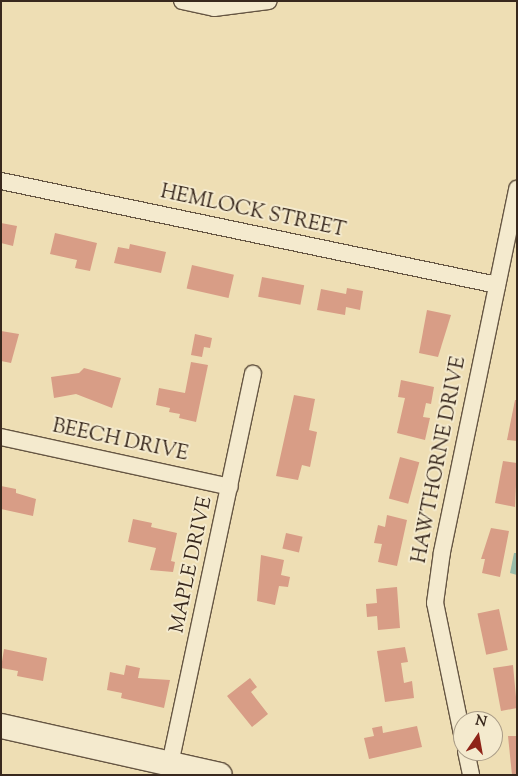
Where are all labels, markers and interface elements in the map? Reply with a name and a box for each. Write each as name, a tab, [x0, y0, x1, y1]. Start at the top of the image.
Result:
street label: HEMLOCK STREET	[158, 181, 348, 243]
street label: HAWTHORNE DRIVE	[408, 355, 472, 565]
street label: BEECH DRIVE	[50, 415, 190, 467]
street label: MAPLE DRIVE	[166, 494, 218, 636]
north arrow	[453, 711, 503, 761]
text: N	[473, 711, 488, 733]

